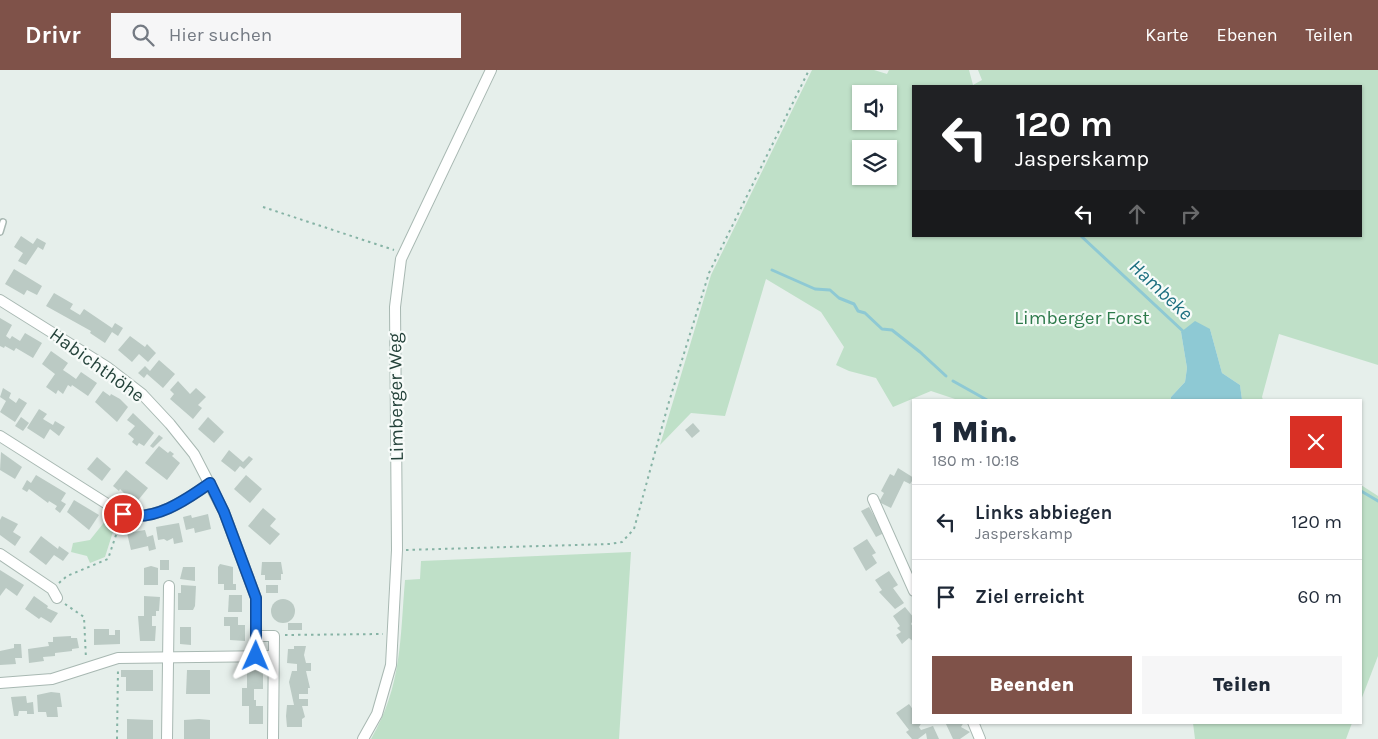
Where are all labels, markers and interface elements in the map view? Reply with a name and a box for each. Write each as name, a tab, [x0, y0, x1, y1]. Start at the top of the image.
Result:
search box	[111, 13, 461, 58]
text: Drivr	[25, 21, 81, 49]
icon: search	[129, 21, 157, 49]
text: Hier suchen	[169, 24, 272, 46]
text: Karte	[1145, 24, 1189, 46]
text: Ebenen	[1217, 24, 1278, 46]
text: Teilen	[1306, 24, 1353, 46]
map controls	[852, 85, 897, 185]
button: sound	[852, 85, 897, 130]
text: 120 m	[1015, 104, 1113, 145]
icon: left	[932, 105, 997, 170]
button: layers	[852, 140, 897, 185]
text: Jasperskamp	[1015, 146, 1149, 172]
icon: left	[1070, 200, 1098, 228]
icon: ahead	[1123, 200, 1151, 228]
icon: right	[1176, 200, 1204, 228]
water label: Hambeke	[1125, 255, 1197, 325]
park label: Limberger Forst	[1014, 307, 1150, 329]
street label: Habichthöhe	[45, 323, 149, 407]
street label: Limberger Weg	[384, 332, 408, 461]
text: 1 Min.	[932, 414, 1016, 450]
button: close	[1290, 416, 1342, 468]
text: 180 m · 10:18	[932, 451, 1019, 470]
pin	[102, 493, 144, 535]
icon: arrive	[109, 500, 137, 528]
text: Links abbiegen	[975, 502, 1112, 524]
icon: left	[932, 508, 960, 536]
text: 120 m	[1291, 511, 1342, 533]
text: Jasperskamp	[975, 524, 1073, 543]
icon: arrive	[932, 583, 960, 611]
text: Ziel erreicht	[975, 586, 1085, 608]
text: 60 m	[1298, 586, 1342, 608]
position arrow	[229, 629, 281, 681]
button: Beenden	[932, 656, 1132, 714]
button: Teilen	[1142, 656, 1342, 714]

